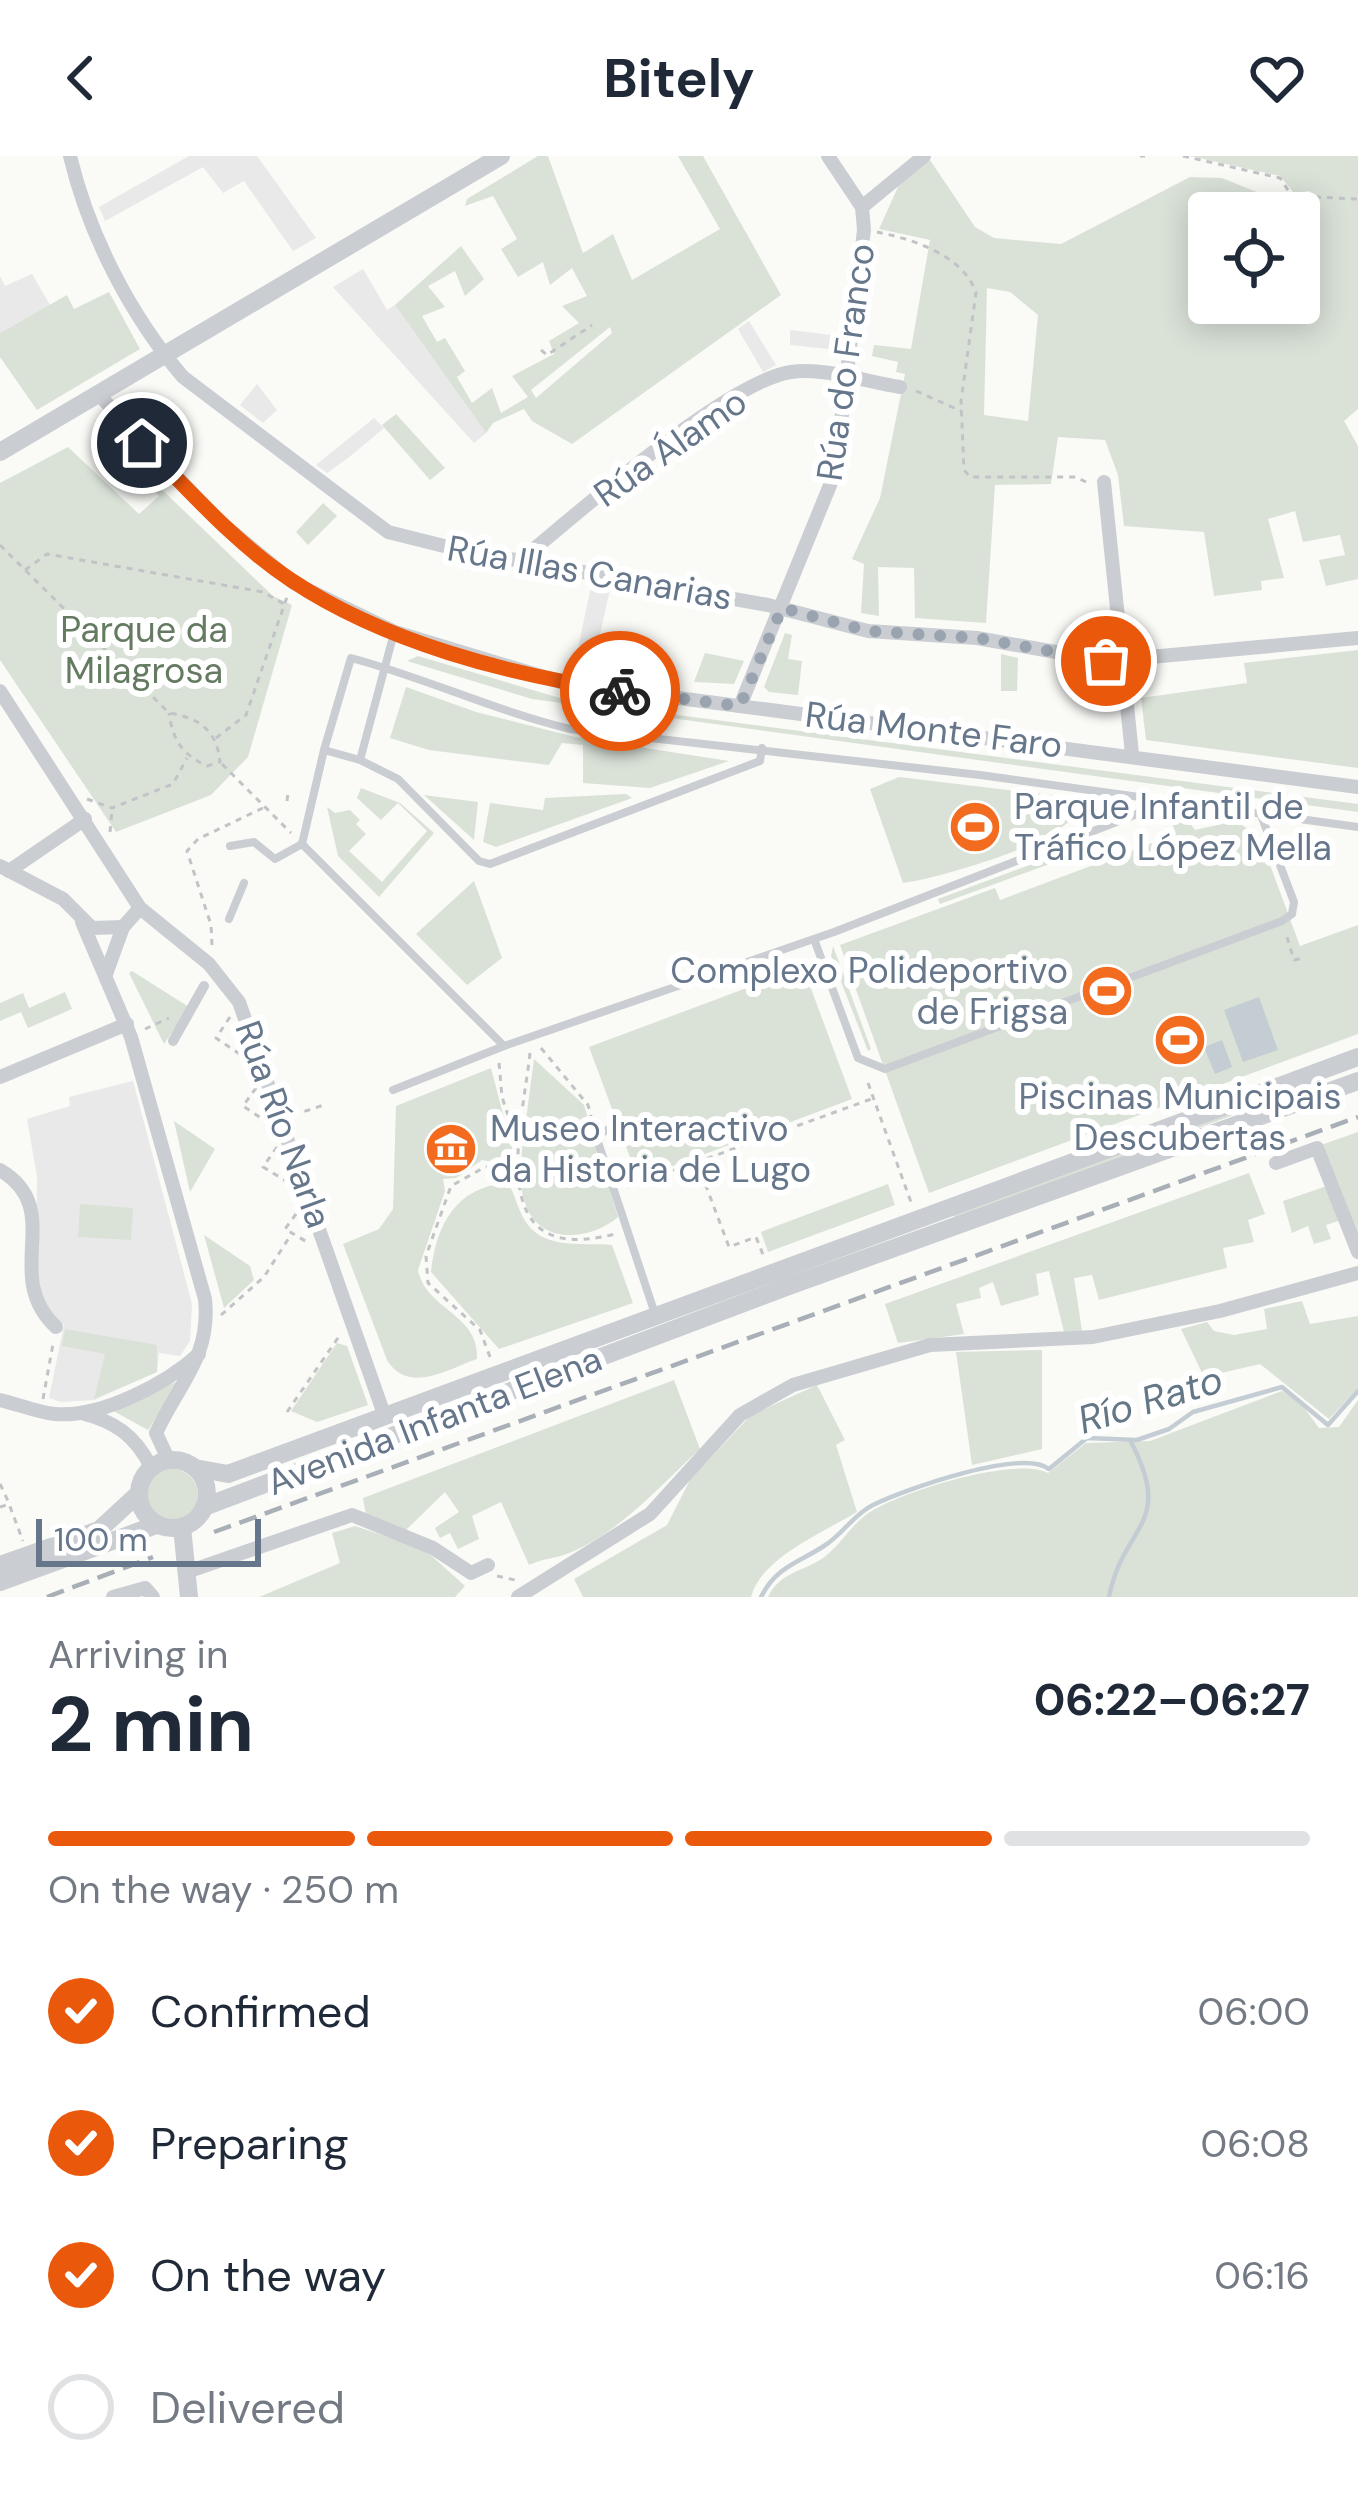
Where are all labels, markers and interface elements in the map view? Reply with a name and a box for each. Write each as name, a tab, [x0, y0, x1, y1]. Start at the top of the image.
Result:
text: Bitely	[603, 43, 755, 114]
icon: back	[48, 45, 114, 111]
icon: heart	[1244, 45, 1310, 111]
map controls	[1188, 192, 1320, 324]
button: locate	[1188, 192, 1320, 324]
street label: Rúa do Franco	[806, 240, 885, 484]
street label: Rúa Álamo	[585, 378, 756, 517]
pin	[91, 392, 193, 494]
icon: home	[109, 410, 175, 476]
street label: Rúa Illas Canarias	[444, 524, 736, 621]
park label: Parque da Milagrosa	[60, 606, 228, 694]
pin	[1055, 610, 1157, 712]
icon: bag	[1073, 628, 1139, 694]
courier	[560, 631, 680, 751]
icon: bike	[587, 658, 653, 724]
street label: Rúa Monte Faro	[803, 690, 1065, 769]
place label: Parque Infantil de Tráfico López Mella	[1014, 783, 1332, 871]
sports icon: Parque Infantil de Tráfico López Mella	[947, 799, 1003, 855]
place label: Complexo Polideportivo de Frigsa	[670, 947, 1068, 1035]
sports icon: Complexo Polideportivo de Frigsa	[1079, 963, 1135, 1019]
sports icon: Piscinas Municipais Descubertas	[1152, 1012, 1208, 1068]
street label: Rúa Río Narla	[224, 1014, 343, 1234]
place label: Piscinas Municipais Descubertas	[1019, 1073, 1342, 1161]
place label: Museo Interactivo da Historia de Lugo	[490, 1105, 811, 1193]
museum icon: Museo Interactivo da Historia de Lugo	[423, 1121, 479, 1177]
street label: Avenida Infanta Elena	[260, 1335, 608, 1506]
water label: Río Rato	[1072, 1353, 1229, 1446]
scale bar	[36, 1513, 261, 1566]
text: 100 m	[54, 1518, 148, 1561]
text: Arriving in	[48, 1629, 228, 1680]
text: 06:22–06:27	[1034, 1670, 1310, 1729]
text: 2 min	[48, 1674, 254, 1775]
text: On the way · 250 m	[48, 1864, 399, 1915]
icon: check	[48, 1978, 114, 2044]
text: Confirmed	[150, 1982, 371, 2041]
text: 06:00	[1198, 1986, 1310, 2037]
icon: check	[48, 2110, 114, 2176]
text: Preparing	[150, 2114, 349, 2173]
text: 06:08	[1201, 2118, 1310, 2169]
icon: check	[48, 2242, 114, 2308]
text: On the way	[150, 2246, 386, 2305]
text: 06:16	[1214, 2250, 1310, 2301]
text: Delivered	[150, 2378, 345, 2437]

